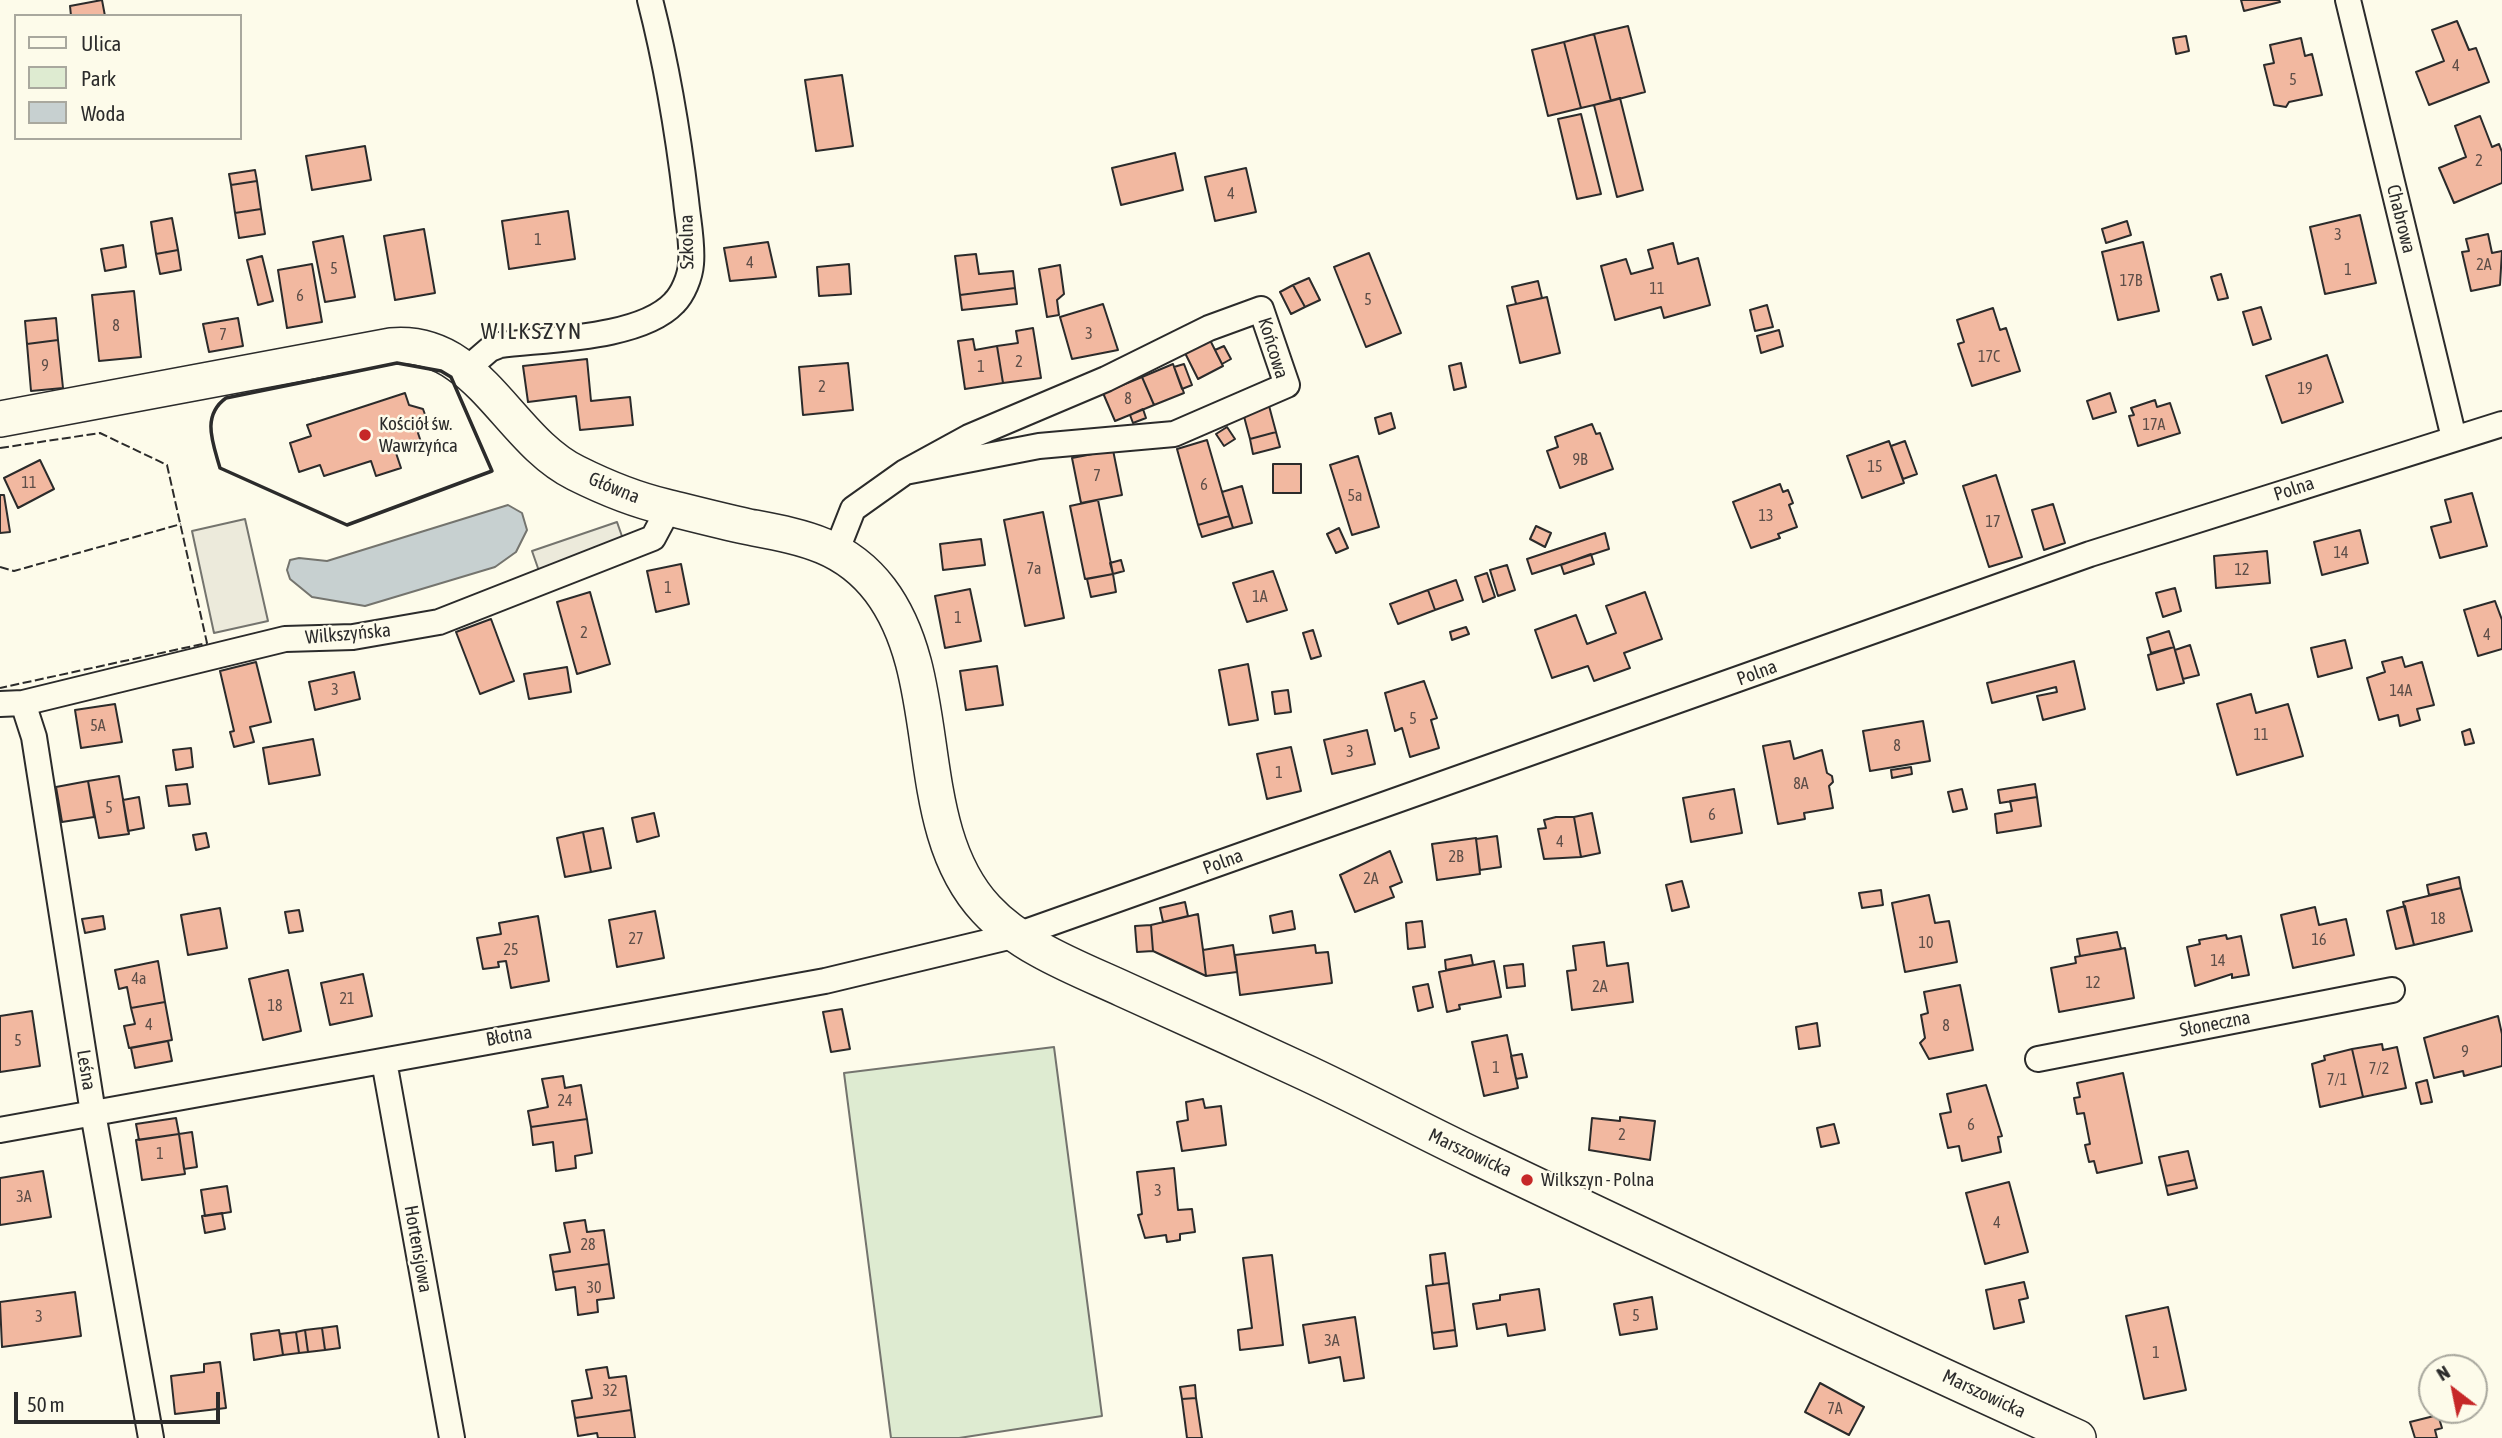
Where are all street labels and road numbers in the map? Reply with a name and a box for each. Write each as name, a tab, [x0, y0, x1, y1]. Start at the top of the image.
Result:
street label: Chabrowa	[2381, 182, 2421, 256]
street label: Szkolna	[675, 214, 699, 270]
street label: Końcowa	[1253, 315, 1293, 381]
street label: Główna	[585, 467, 643, 509]
street label: Polna	[2271, 472, 2317, 506]
street label: Wilkszyńska	[304, 619, 392, 649]
street label: Polna	[1734, 655, 1780, 691]
street label: Polna	[1200, 844, 1246, 880]
street label: Słoneczna	[2178, 1006, 2252, 1042]
street label: Błotna	[484, 1021, 534, 1051]
street label: Leśna	[72, 1048, 100, 1092]
street label: Marszowicka	[1425, 1124, 1515, 1182]
street label: Hortensjowa	[399, 1204, 437, 1294]
street label: Marszowicka	[1939, 1365, 2029, 1423]

